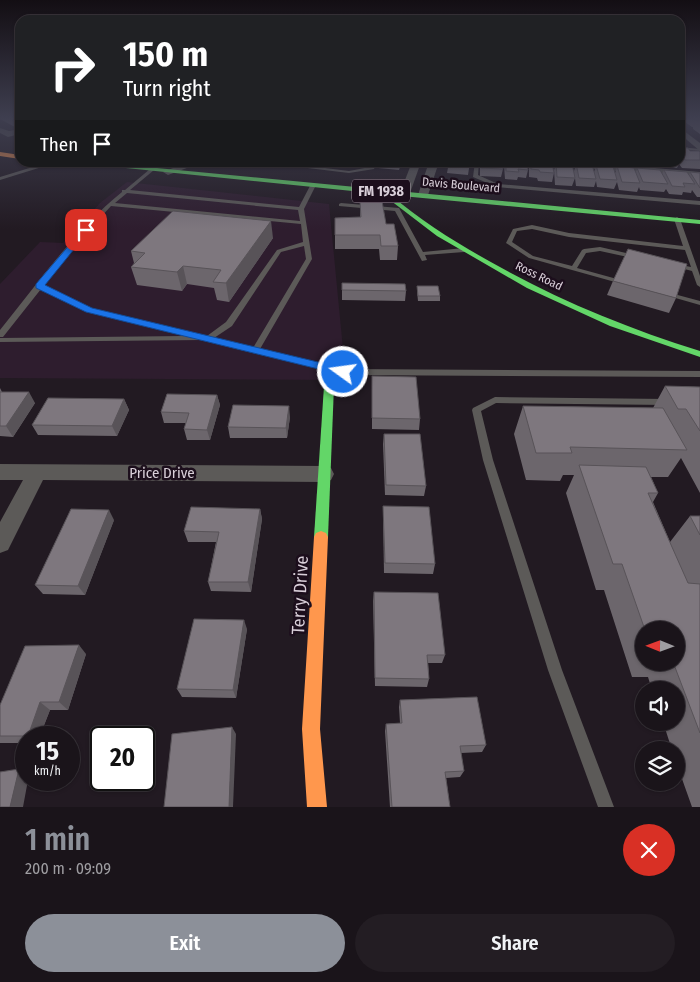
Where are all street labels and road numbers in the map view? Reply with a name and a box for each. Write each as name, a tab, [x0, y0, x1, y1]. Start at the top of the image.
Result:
street label: Davis Boulevard	[421, 175, 501, 195]
road number: FM 1938	[352, 180, 410, 202]
street label: Ross Road	[513, 259, 565, 293]
street label: Price Drive	[129, 464, 195, 482]
street label: Terry Drive	[287, 555, 313, 635]

